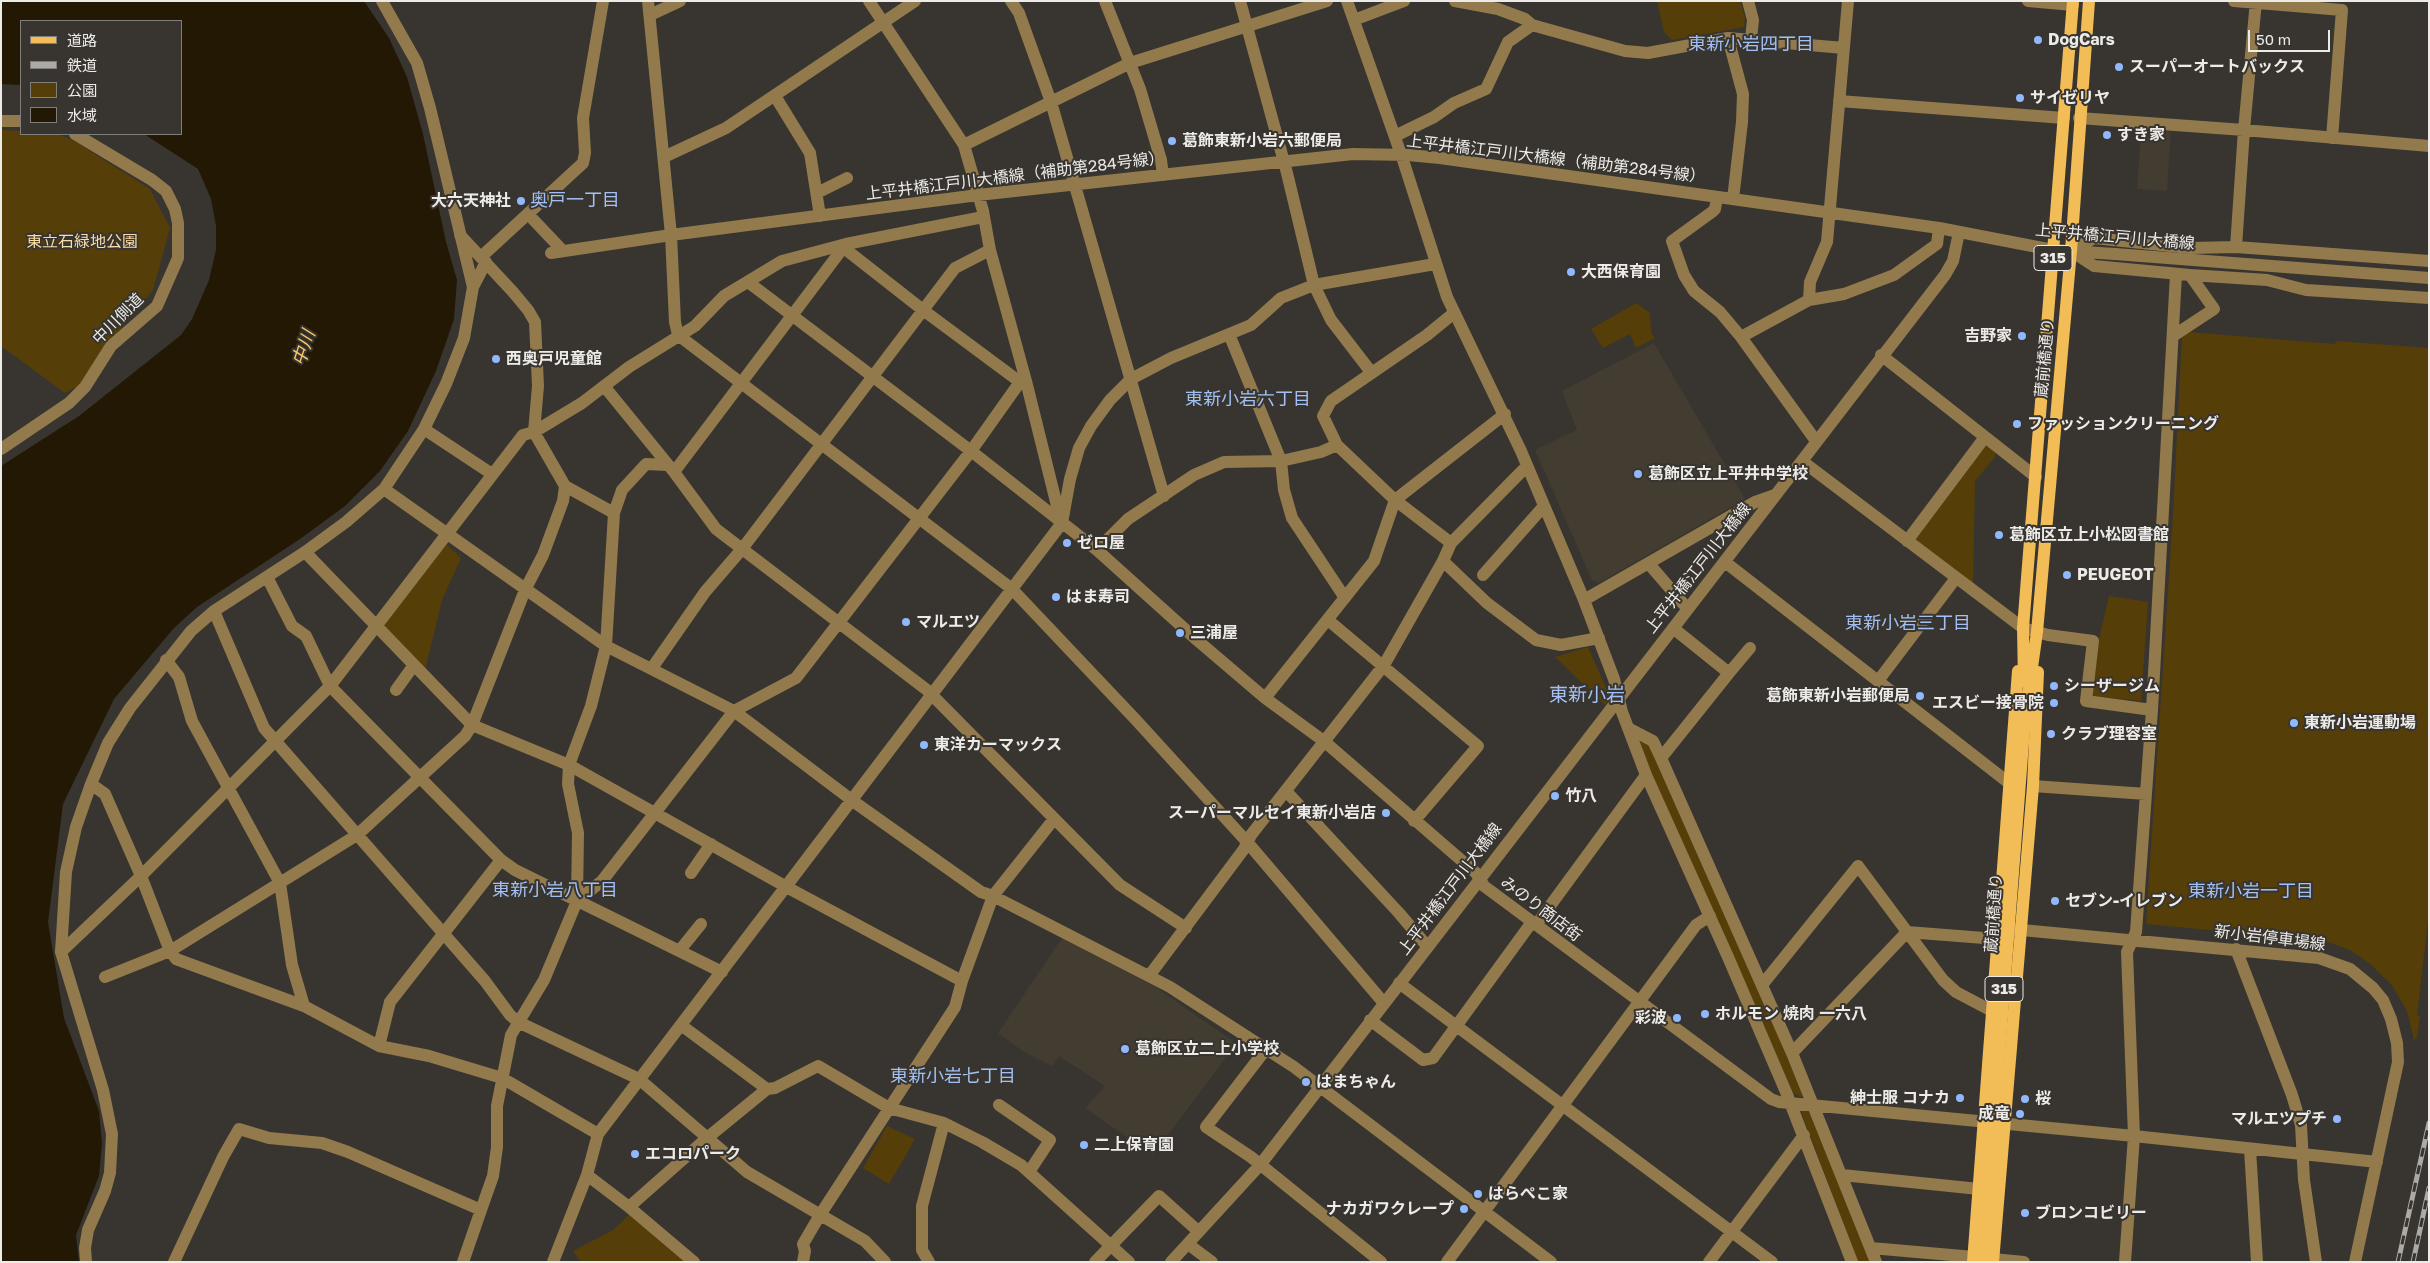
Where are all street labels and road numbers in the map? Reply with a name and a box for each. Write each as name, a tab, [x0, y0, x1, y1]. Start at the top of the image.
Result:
street label: 上平井橋江戸川大橋線（補助第284号線）	[1406, 131, 1706, 187]
street label: 上平井橋江戸川大橋線（補助第284号線）	[865, 148, 1165, 204]
street label: 上平井橋江戸川大橋線	[2034, 220, 2196, 254]
road number: 315	[2034, 246, 2072, 270]
street label: 中川側道	[89, 290, 147, 348]
street label: 蔵前橋通り	[2032, 317, 2058, 399]
street label: 上平井橋江戸川大橋線	[1641, 499, 1755, 637]
street label: 上平井橋江戸川大橋線	[1394, 819, 1506, 959]
street label: みのり商店街	[1497, 872, 1585, 946]
street label: 蔵前橋通り	[1982, 872, 2006, 954]
street label: 新小岩停車場線	[2213, 922, 2327, 954]
road number: 315	[1985, 976, 2023, 1002]

